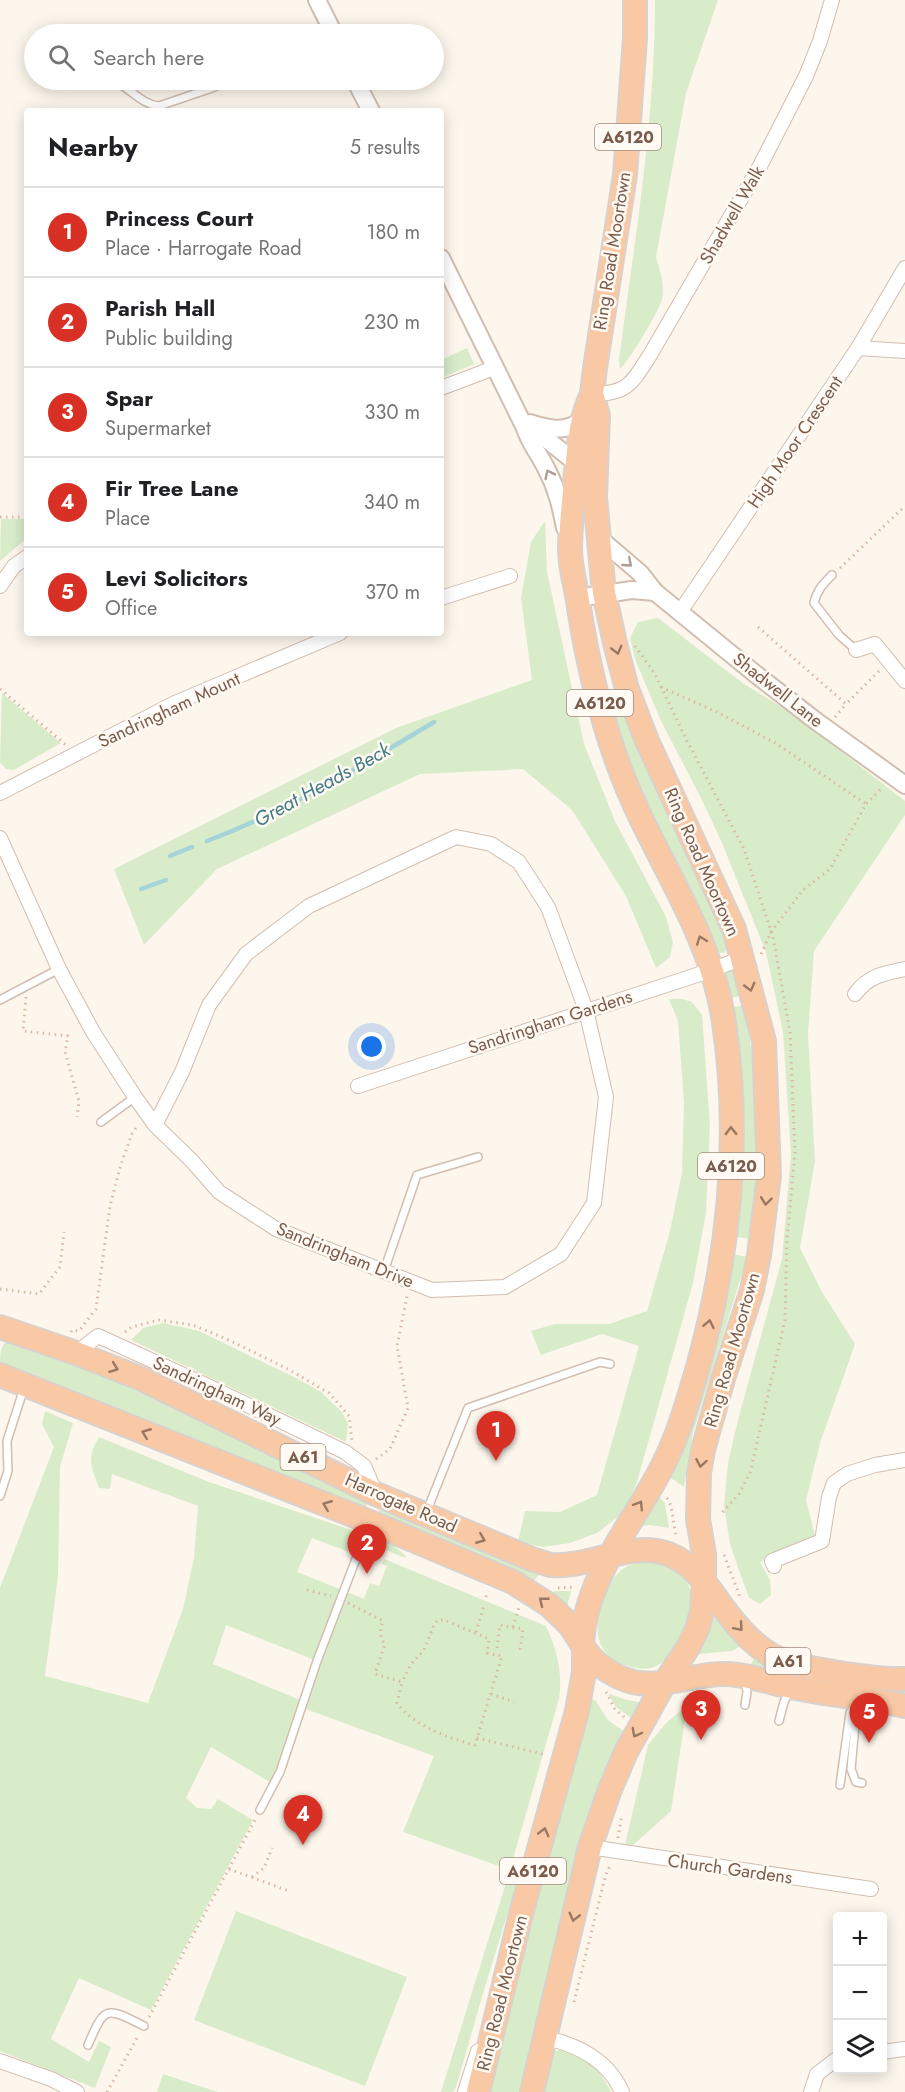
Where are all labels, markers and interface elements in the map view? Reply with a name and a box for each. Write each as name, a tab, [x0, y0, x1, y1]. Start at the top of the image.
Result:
search box	[24, 24, 444, 90]
icon: search	[45, 41, 78, 74]
text: Search here	[93, 41, 204, 73]
road number: A6120	[595, 124, 661, 150]
text: Nearby	[48, 128, 137, 166]
text: 5 results	[350, 133, 420, 162]
street label: Shadwell Walk	[693, 161, 771, 269]
street label: Ring Road Moortown	[587, 170, 637, 332]
text: Princess Court	[105, 202, 253, 234]
text: 1	[62, 218, 73, 247]
text: 180 m	[366, 218, 420, 247]
text: Place · Harrogate Road	[105, 234, 302, 263]
text: Parish Hall	[105, 292, 215, 324]
text: 2	[61, 308, 74, 337]
text: 230 m	[364, 308, 420, 337]
text: Public building	[105, 324, 233, 353]
street label: High Moor Crescent	[741, 370, 849, 513]
text: Spar	[105, 382, 153, 414]
text: 3	[61, 398, 74, 427]
text: 330 m	[365, 398, 420, 427]
text: Supermarket	[105, 414, 211, 443]
one-way arrow	[545, 470, 557, 481]
text: Fir Tree Lane	[105, 472, 239, 504]
text: 4	[61, 488, 74, 517]
text: 340 m	[364, 488, 420, 517]
text: Place	[105, 504, 150, 533]
one-way arrow	[621, 555, 632, 566]
text: Levi Solicitors	[105, 562, 248, 594]
text: 5	[61, 578, 74, 607]
text: 370 m	[365, 578, 420, 607]
text: Office	[105, 594, 157, 623]
one-way arrow	[609, 645, 622, 655]
street label: Shadwell Lane	[727, 646, 829, 734]
street label: Sandringham Mount	[94, 665, 245, 754]
road number: A6120	[567, 690, 633, 716]
water label: Great Heads Beck	[249, 735, 397, 834]
street label: Ring Road Moortown	[658, 784, 746, 940]
one-way arrow	[695, 935, 708, 946]
one-way arrow	[743, 981, 755, 992]
street label: Sandringham Gardens	[464, 983, 636, 1061]
your location	[357, 1032, 386, 1061]
one-way arrow	[725, 1127, 737, 1136]
road number: A6120	[698, 1153, 764, 1179]
one-way arrow	[760, 1196, 772, 1205]
street label: Sandringham Drive	[272, 1216, 418, 1294]
street label: Ring Road Moortown	[697, 1269, 767, 1431]
one-way arrow	[702, 1320, 715, 1330]
street label: Sandringham Way	[149, 1350, 285, 1432]
one-way arrow	[108, 1361, 119, 1373]
pin: 1	[476, 1412, 516, 1461]
one-way arrow	[141, 1428, 152, 1440]
road number: A61	[280, 1444, 326, 1470]
one-way arrow	[695, 1458, 707, 1468]
street label: Harrogate Road	[341, 1467, 461, 1539]
one-way arrow	[322, 1500, 333, 1512]
one-way arrow	[632, 1501, 644, 1511]
pin: 2	[348, 1524, 386, 1574]
one-way arrow	[475, 1532, 486, 1544]
one-way arrow	[539, 1597, 550, 1608]
one-way arrow	[732, 1620, 743, 1631]
road number: A61	[766, 1648, 810, 1674]
pin: 3	[682, 1690, 720, 1740]
pin: 5	[850, 1694, 888, 1743]
one-way arrow	[632, 1727, 643, 1737]
pin: 4	[284, 1796, 322, 1845]
one-way arrow	[537, 1827, 549, 1838]
street label: Church Gardens	[666, 1847, 794, 1891]
road number: A6120	[500, 1858, 566, 1884]
street label: Ring Road Moortown	[470, 1912, 534, 2074]
one-way arrow	[569, 1912, 582, 1922]
map controls	[833, 1912, 887, 2074]
button: +	[833, 1912, 887, 1966]
button: −	[833, 1966, 887, 2020]
button: layers	[833, 2020, 887, 2074]

